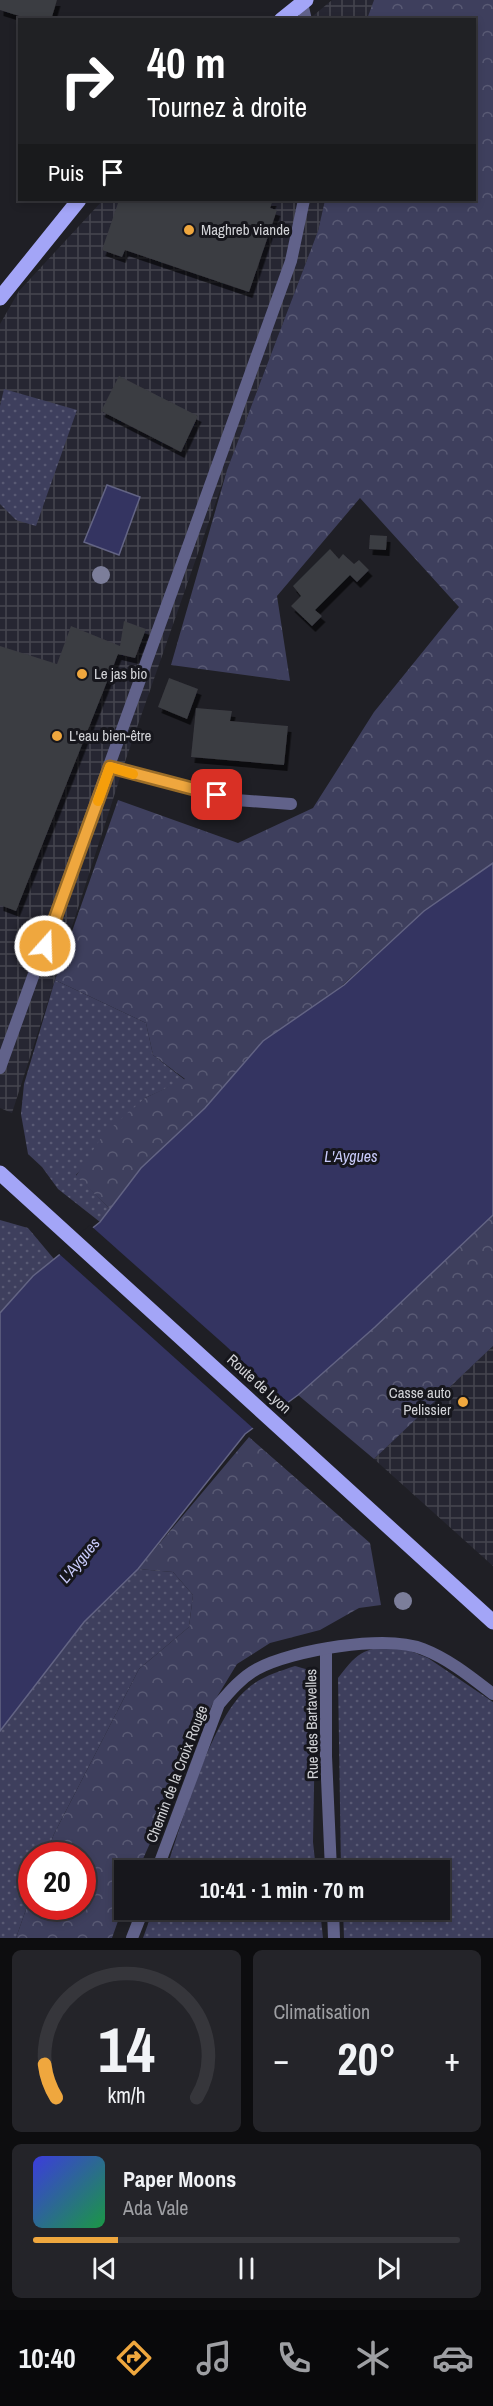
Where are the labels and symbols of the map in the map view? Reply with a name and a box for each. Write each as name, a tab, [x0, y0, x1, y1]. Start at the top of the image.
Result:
place label: Maghreb viande	[201, 219, 290, 240]
marker: Maghreb viande	[182, 223, 196, 237]
place label: Le jas bio	[94, 663, 148, 684]
marker: Le jas bio	[75, 667, 89, 681]
place label: L'eau bien-être	[69, 725, 152, 746]
marker: L'eau bien-être	[50, 729, 64, 743]
pin	[191, 769, 242, 820]
position arrow	[13, 914, 77, 978]
water label: L'Aygues	[324, 1145, 378, 1167]
street label: Route de Lyon	[223, 1349, 296, 1418]
place label: Casse auto Pelissier	[389, 1382, 451, 1420]
marker: Casse auto Pelissier	[456, 1395, 470, 1409]
water label: L'Aygues	[53, 1532, 105, 1587]
street label: Rue des Bartavelles	[300, 1669, 323, 1779]
street label: Chemin de la Croix Rouge	[141, 1702, 212, 1846]
speed limit sign: 20	[18, 1842, 96, 1920]

